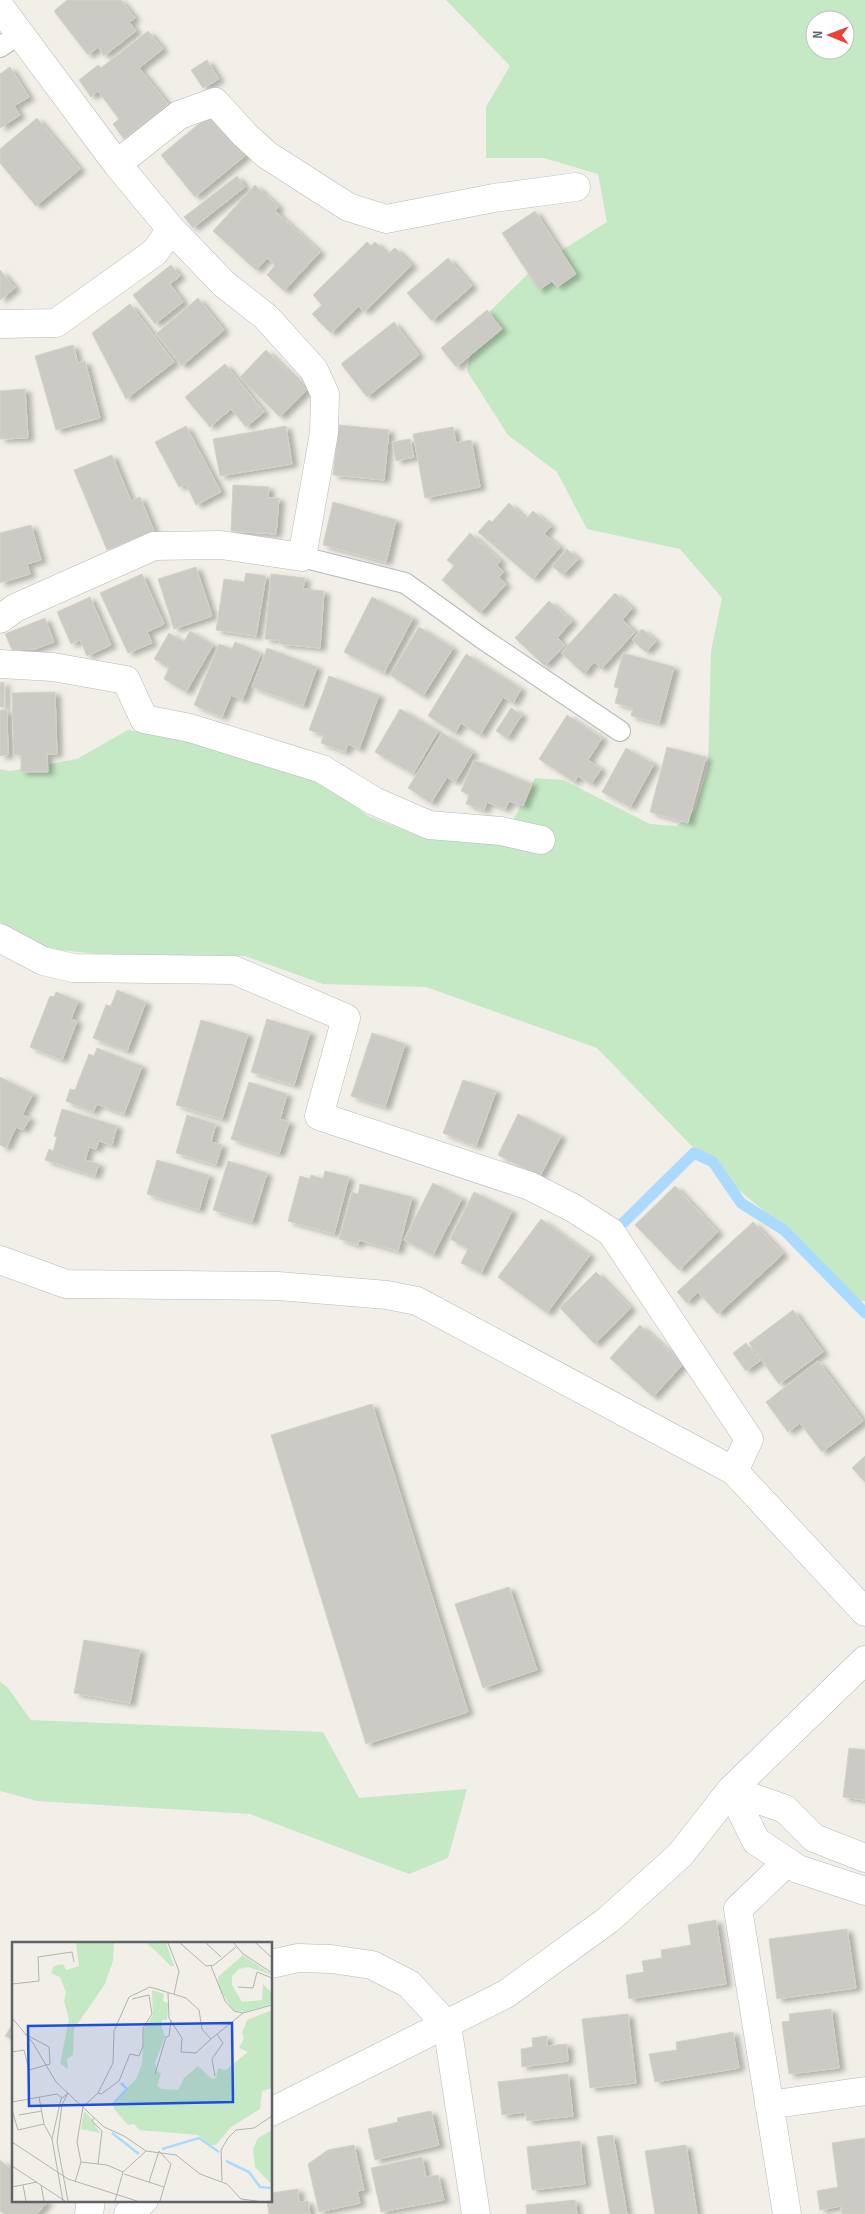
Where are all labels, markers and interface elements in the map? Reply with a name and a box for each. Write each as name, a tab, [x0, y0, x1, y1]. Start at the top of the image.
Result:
north arrow	[805, 10, 855, 60]
text: N	[809, 31, 826, 39]
inset map	[12, 1942, 272, 2202]

